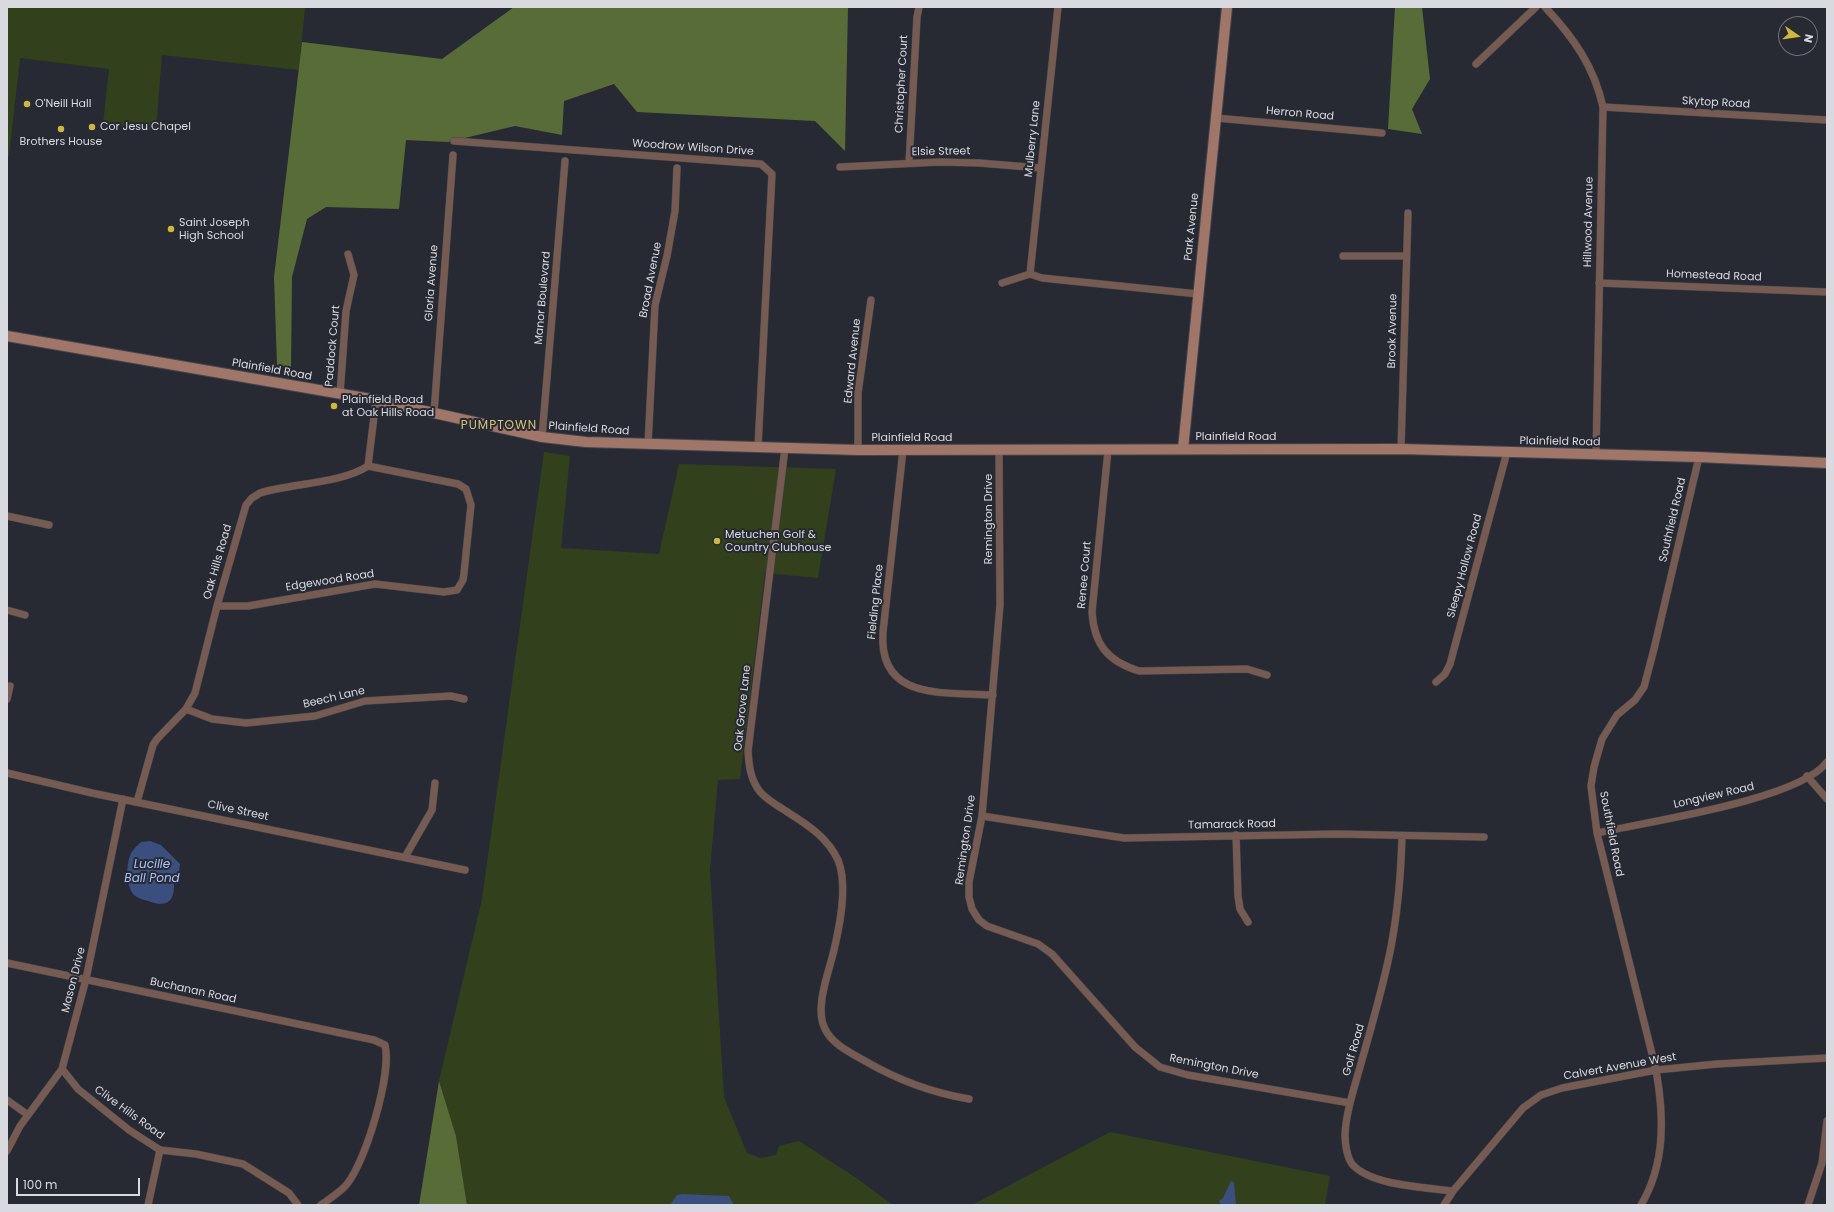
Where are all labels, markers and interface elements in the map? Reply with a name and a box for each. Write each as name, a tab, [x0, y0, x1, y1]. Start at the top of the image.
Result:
north arrow	[1778, 16, 1818, 56]
text: N	[1800, 33, 1817, 44]
street label: Christopher Court	[893, 35, 911, 133]
street label: Skytop Road	[1682, 95, 1750, 111]
place label: O'Neill Hall	[35, 97, 91, 111]
marker: O'Neill Hall	[22, 99, 32, 109]
street label: Mulberry Lane	[1022, 100, 1044, 178]
street label: Herron Road	[1265, 104, 1335, 124]
place label: Cor Jesu Chapel	[100, 120, 191, 134]
marker: Cor Jesu Chapel	[87, 122, 97, 132]
marker: Brothers House	[56, 124, 66, 134]
place label: Brothers House	[20, 135, 102, 149]
street label: Woodrow Wilson Drive	[632, 137, 754, 159]
street label: Elsie Street	[912, 145, 970, 159]
street label: Hillwood Avenue	[1582, 177, 1596, 267]
street label: Park Avenue	[1182, 193, 1202, 261]
place label: Saint Joseph High School	[179, 216, 249, 242]
marker: Saint Joseph High School	[166, 224, 176, 234]
street label: Broad Avenue	[637, 241, 665, 319]
street label: Gloria Avenue	[423, 244, 441, 322]
street label: Manor Boulevard	[532, 251, 554, 345]
street label: Homestead Road	[1666, 268, 1762, 284]
street label: Brook Avenue	[1386, 293, 1400, 369]
street label: Paddock Court	[323, 305, 343, 387]
street label: Edward Avenue	[842, 318, 864, 404]
street label: Plainfield Road	[231, 356, 313, 384]
place label: Plainfield Road at Oak Hills Road	[342, 393, 434, 419]
marker: Plainfield Road at Oak Hills Road	[329, 401, 339, 411]
district label: PUMPTOWN	[461, 419, 537, 433]
street label: Plainfield Road	[548, 420, 630, 438]
street label: Plainfield Road	[1195, 430, 1277, 444]
street label: Plainfield Road	[871, 431, 953, 445]
street label: Plainfield Road	[1519, 435, 1601, 449]
street label: Remington Drive	[982, 474, 996, 564]
street label: Southfield Road	[1657, 476, 1689, 564]
street label: Sleepy Hollow Road	[1445, 513, 1485, 619]
street label: Oak Hills Road	[201, 523, 235, 601]
place label: Metuchen Golf & Country Clubhouse	[725, 528, 831, 554]
marker: Metuchen Golf & Country Clubhouse	[712, 536, 722, 546]
street label: Renee Court	[1075, 541, 1095, 609]
street label: Fielding Place	[865, 564, 887, 640]
street label: Edgewood Road	[285, 567, 375, 595]
street label: Oak Grove Lane	[732, 664, 754, 752]
street label: Beech Lane	[302, 684, 366, 712]
street label: Longview Road	[1672, 780, 1756, 812]
street label: Southfield Road	[1596, 790, 1626, 878]
street label: Remington Drive	[953, 794, 979, 886]
street label: Clive Street	[206, 798, 270, 824]
street label: Tamarack Road	[1188, 818, 1276, 832]
water label: Lucille Ball Pond	[124, 858, 180, 886]
street label: Mason Drive	[59, 946, 89, 1014]
street label: Buchanan Road	[149, 975, 237, 1007]
street label: Golf Road	[1340, 1022, 1368, 1078]
street label: Calvert Avenue West	[1563, 1051, 1677, 1083]
street label: Remington Drive	[1168, 1052, 1260, 1082]
street label: Clive Hills Road	[92, 1083, 166, 1143]
scale bar	[18, 1170, 142, 1196]
text: 100 m	[23, 1176, 57, 1193]

